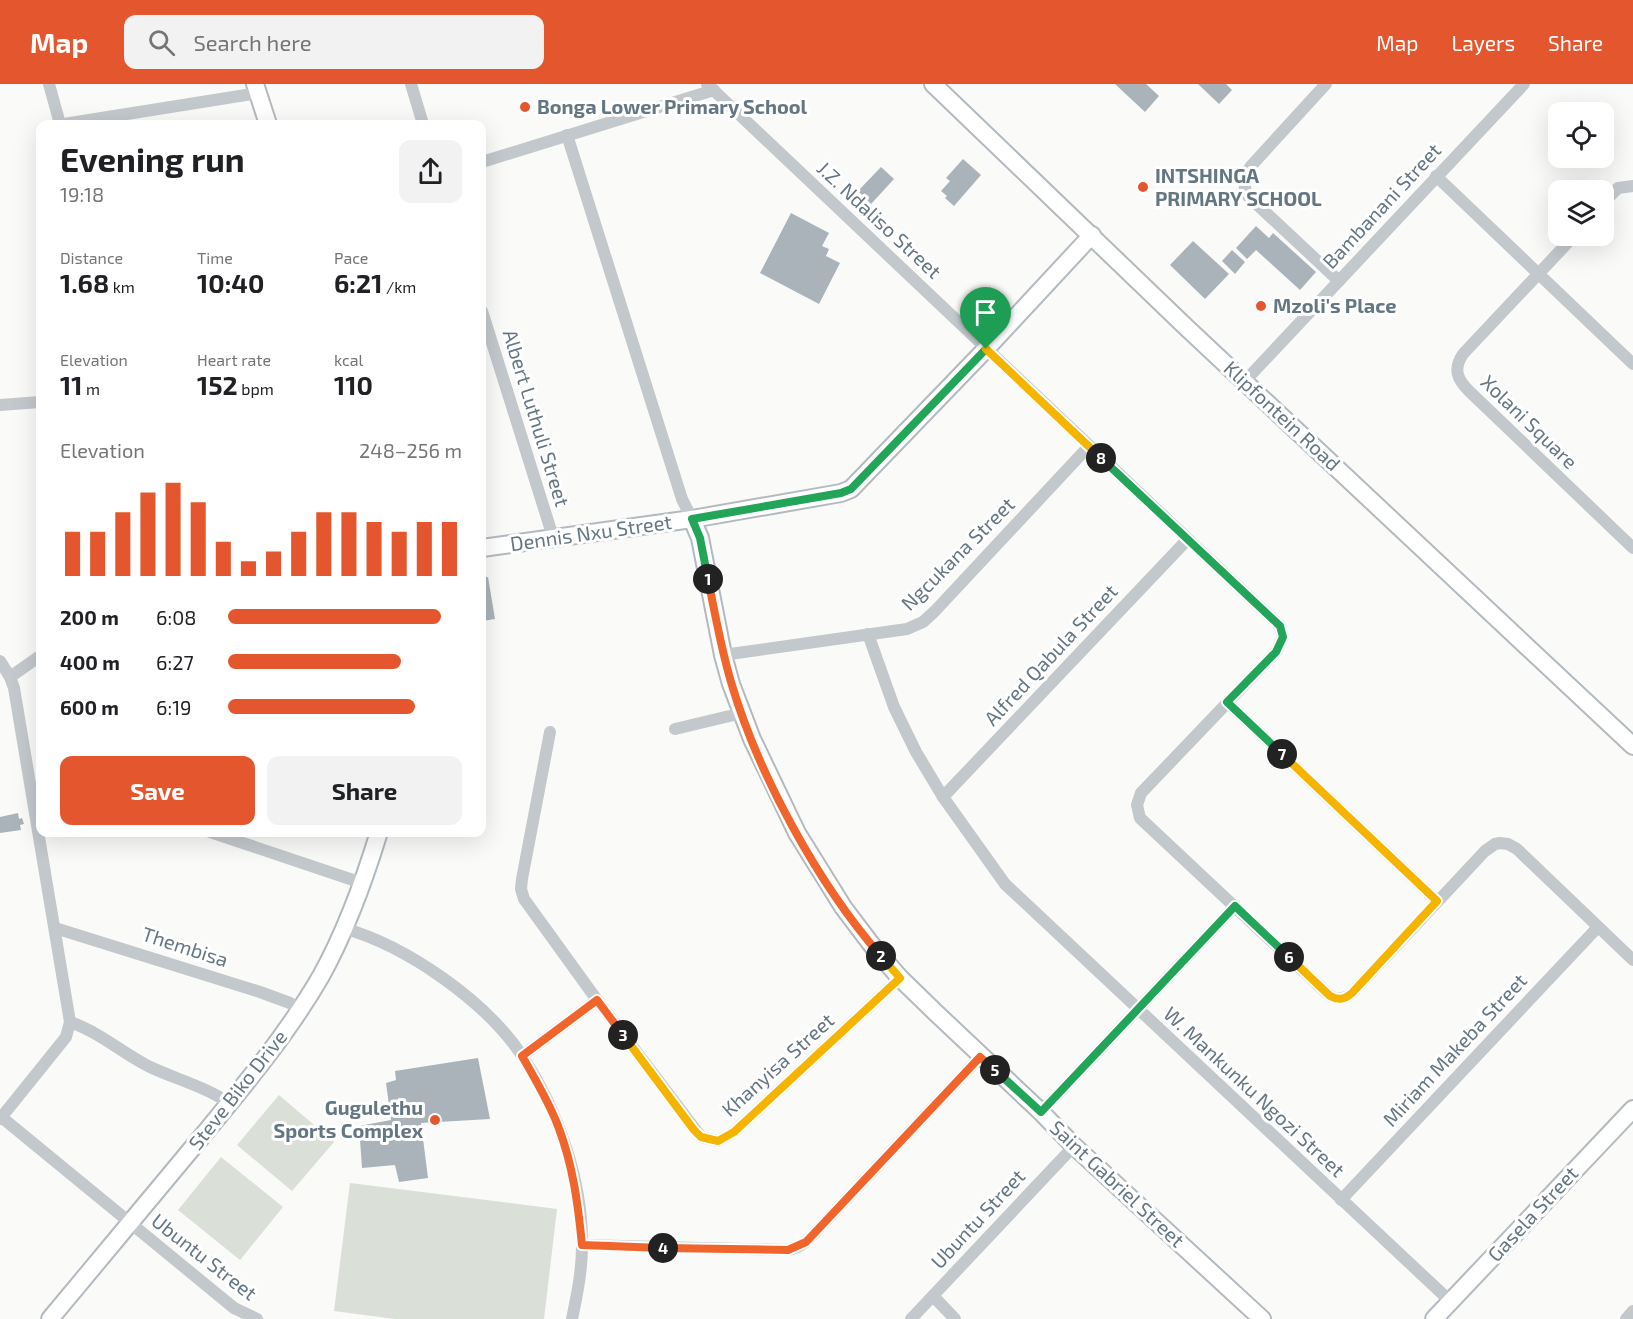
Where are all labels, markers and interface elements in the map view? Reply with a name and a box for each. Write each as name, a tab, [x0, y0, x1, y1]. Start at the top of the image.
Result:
search box	[124, 15, 544, 69]
text: Map	[30, 25, 88, 59]
icon: search	[145, 26, 178, 59]
text: Search here	[193, 29, 312, 55]
text: Map	[1376, 30, 1418, 55]
text: Layers	[1451, 30, 1515, 55]
text: Share	[1548, 30, 1603, 55]
place label: Bonga Lower Primary School	[537, 94, 808, 119]
marker: Bonga Lower Primary School	[518, 100, 532, 114]
map controls	[1548, 102, 1614, 246]
button: locate	[1548, 102, 1614, 168]
street label: Bambanani Street	[1317, 137, 1446, 273]
text: Evening run	[60, 139, 245, 179]
button: share	[399, 140, 462, 203]
street label: J.Z. Ndaliso Street	[813, 156, 947, 283]
place label: INTSHINGA PRIMARY SCHOOL	[1155, 163, 1322, 210]
marker: INTSHINGA PRIMARY SCHOOL	[1136, 180, 1150, 194]
button: layers	[1548, 180, 1614, 246]
text: 19:18	[60, 182, 104, 206]
text: Distance	[60, 248, 123, 267]
text: Time	[197, 248, 233, 267]
text: Pace	[334, 248, 368, 267]
text: 1.68	[60, 267, 109, 298]
text: 10:40	[197, 267, 264, 298]
text: 6:21	[334, 267, 382, 298]
text: km	[109, 277, 135, 296]
text: /km	[382, 277, 416, 296]
pin	[960, 287, 1011, 349]
place label: Mzoli's Place	[1273, 293, 1396, 317]
icon: arrive	[969, 296, 1002, 329]
marker: Mzoli's Place	[1254, 299, 1268, 313]
street label: Albert Luthuli Street	[499, 326, 575, 509]
text: Elevation	[60, 350, 128, 369]
text: Heart rate	[197, 350, 271, 369]
text: kcal	[334, 350, 363, 369]
street label: Klipfontein Road	[1220, 355, 1346, 475]
text: 11	[60, 369, 82, 400]
text: 152	[197, 369, 238, 400]
text: 110	[334, 369, 373, 400]
street label: Xolani Square	[1476, 369, 1583, 473]
text: m	[82, 379, 100, 398]
text: bpm	[238, 379, 274, 398]
text: Elevation	[60, 438, 145, 462]
text: 248–256 m	[359, 438, 462, 462]
pin: 8	[1086, 443, 1116, 473]
text: 8	[1096, 448, 1106, 467]
street label: Ngcukana Street	[896, 491, 1019, 615]
street label: Dennis Nxu Street	[509, 509, 674, 555]
pin: 1	[693, 564, 723, 594]
text: 1	[705, 569, 711, 588]
street label: Alfred Qabula Street	[979, 578, 1122, 730]
text: 200 m	[60, 605, 119, 629]
text: 6:08	[156, 605, 196, 629]
text: 400 m	[60, 650, 120, 674]
text: 6:27	[156, 650, 194, 674]
text: 600 m	[60, 695, 119, 719]
text: 6:19	[156, 695, 192, 719]
pin: 7	[1267, 739, 1297, 769]
text: 7	[1278, 744, 1286, 763]
button: Save	[60, 756, 255, 825]
button: Share	[267, 756, 462, 825]
street label: Thembisa	[139, 921, 231, 971]
pin: 2	[866, 941, 896, 971]
pin: 6	[1274, 942, 1304, 972]
text: 2	[876, 946, 886, 965]
text: 6	[1284, 947, 1294, 966]
street label: Miriam Makeba Street	[1377, 968, 1532, 1131]
street label: W. Mankunku Ngozi Street	[1159, 1001, 1350, 1182]
street label: Khanyisa Street	[716, 1007, 839, 1121]
pin: 3	[608, 1020, 638, 1050]
street label: Steve Biko Drive	[183, 1025, 291, 1154]
text: 3	[618, 1025, 628, 1044]
pin: 5	[980, 1055, 1010, 1085]
text: 5	[991, 1060, 999, 1079]
place label: Gugulethu Sports Complex	[273, 1095, 424, 1142]
marker: Gugulethu Sports Complex	[428, 1113, 442, 1127]
street label: Saint Gabriel Street	[1046, 1115, 1190, 1252]
street label: Gasela Street	[1482, 1160, 1583, 1266]
street label: Ubuntu Street	[925, 1163, 1030, 1273]
street label: Ubuntu Street	[147, 1208, 262, 1305]
pin: 4	[648, 1233, 678, 1263]
text: 4	[658, 1238, 668, 1257]

